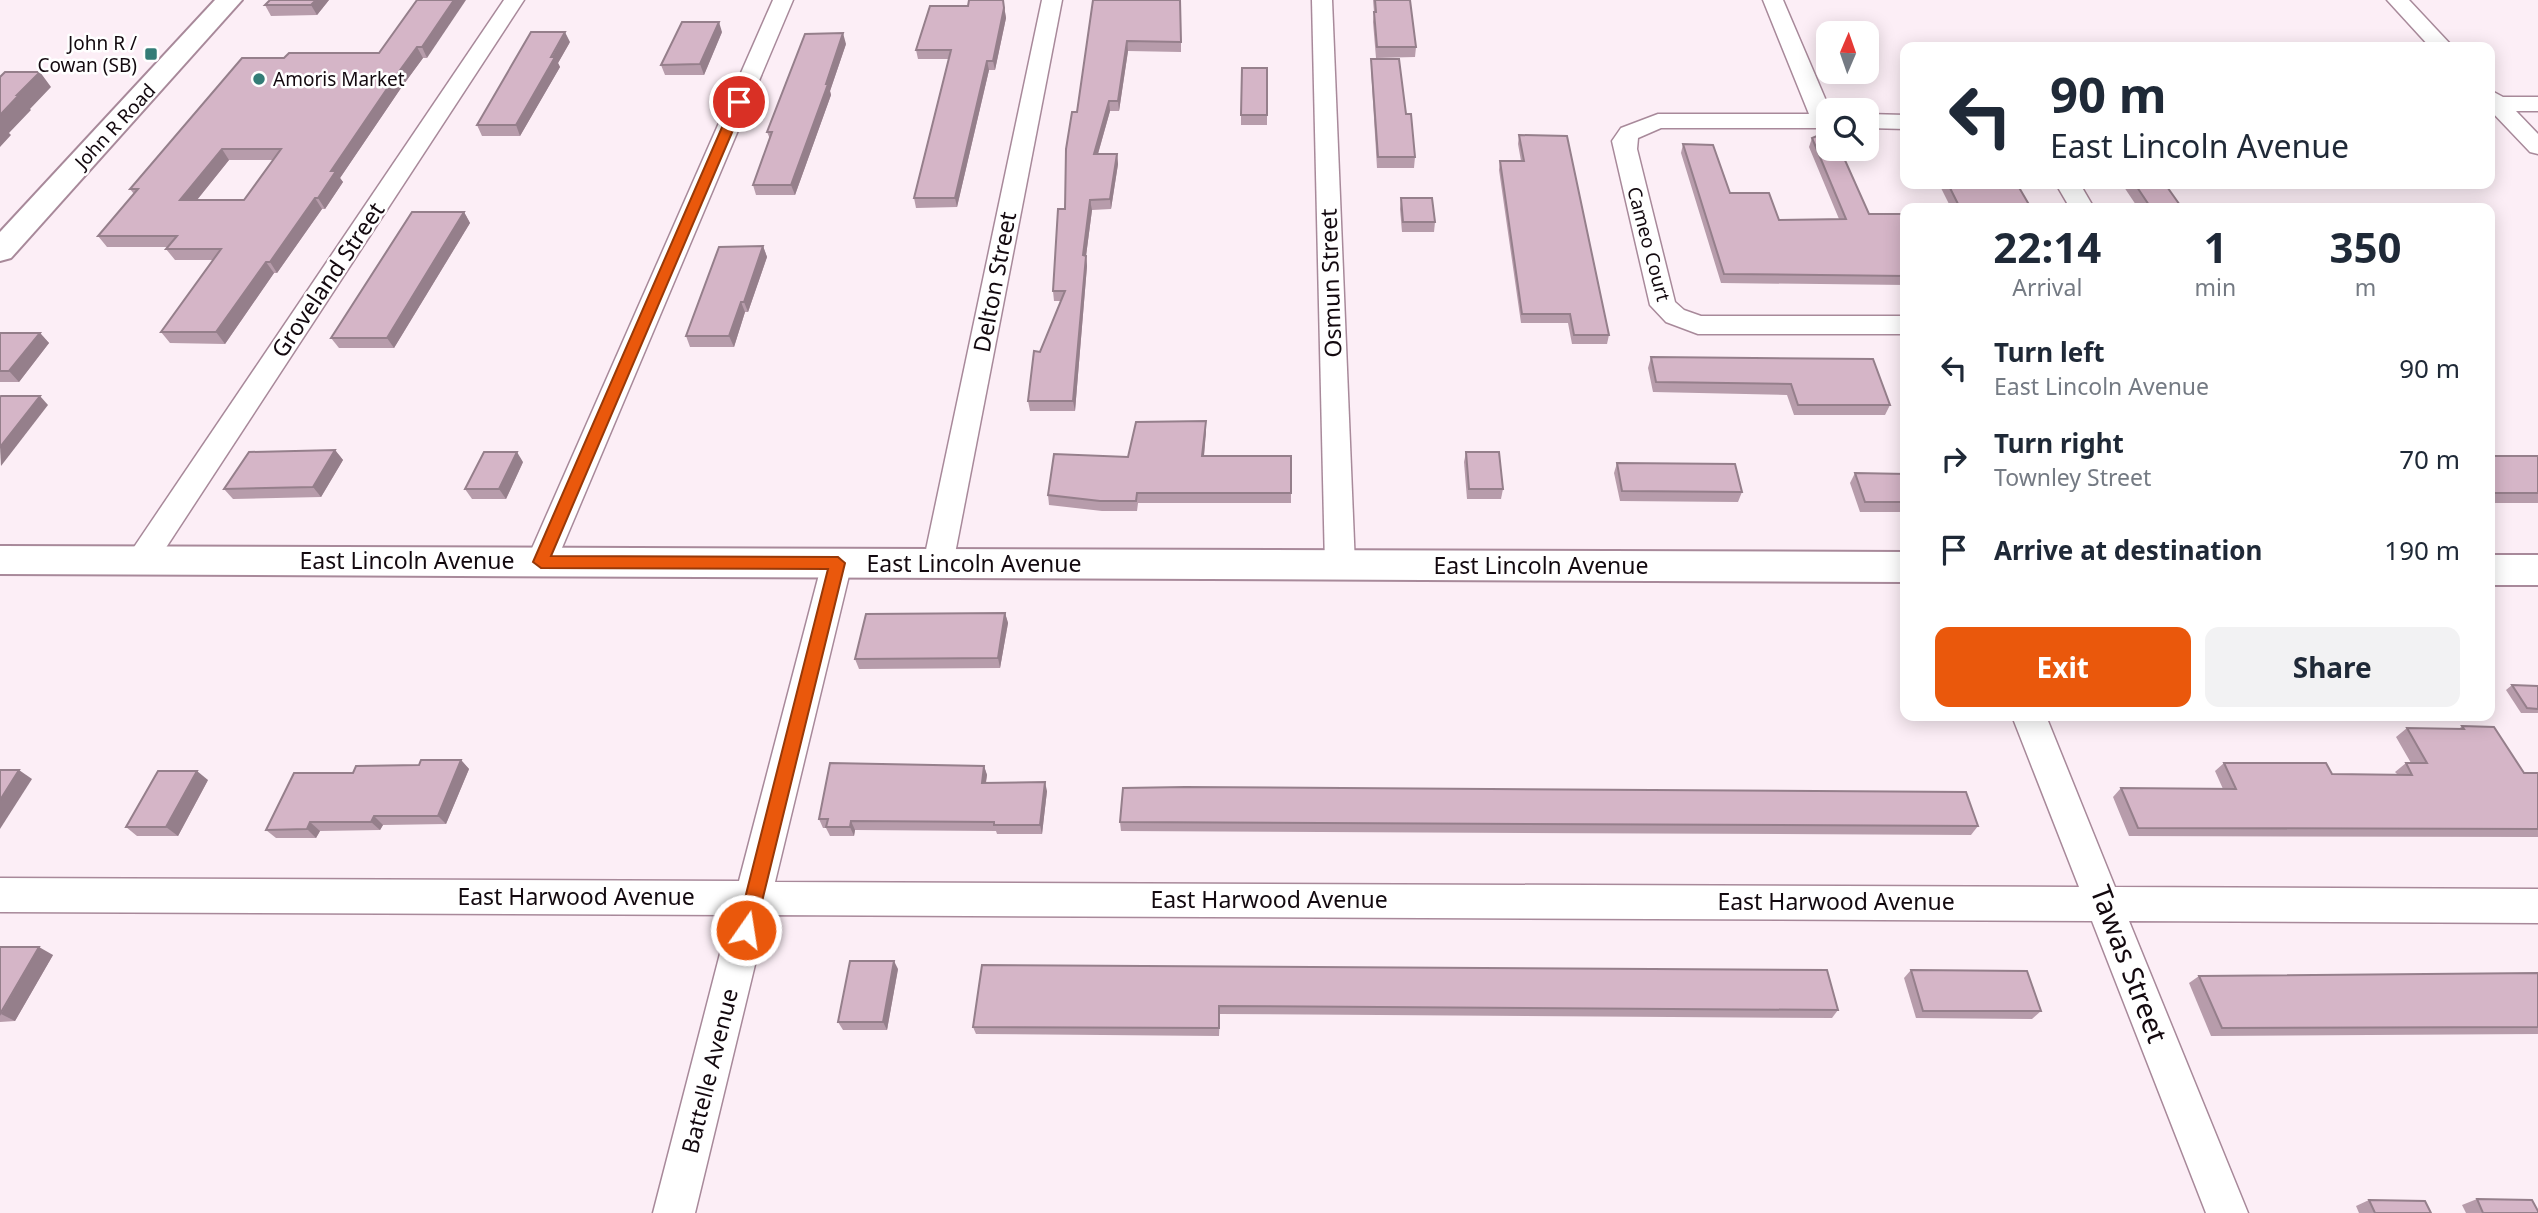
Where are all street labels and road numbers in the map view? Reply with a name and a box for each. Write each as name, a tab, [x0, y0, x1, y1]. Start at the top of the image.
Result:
street label: John R Road	[67, 78, 161, 176]
street label: Cameo Court	[1621, 184, 1677, 304]
street label: Groveland Street	[263, 195, 391, 364]
street label: Osmun Street	[1311, 208, 1349, 358]
street label: Delton Street	[965, 209, 1023, 355]
street label: East Lincoln Avenue	[299, 544, 515, 576]
street label: East Lincoln Avenue	[866, 547, 1082, 579]
street label: East Lincoln Avenue	[1433, 549, 1649, 581]
street label: East Harwood Avenue	[457, 880, 695, 912]
street label: Tawas Street	[2083, 880, 2177, 1048]
street label: East Harwood Avenue	[1150, 883, 1388, 915]
street label: East Harwood Avenue	[1717, 885, 1955, 917]
street label: Battelle Avenue	[673, 985, 745, 1157]

